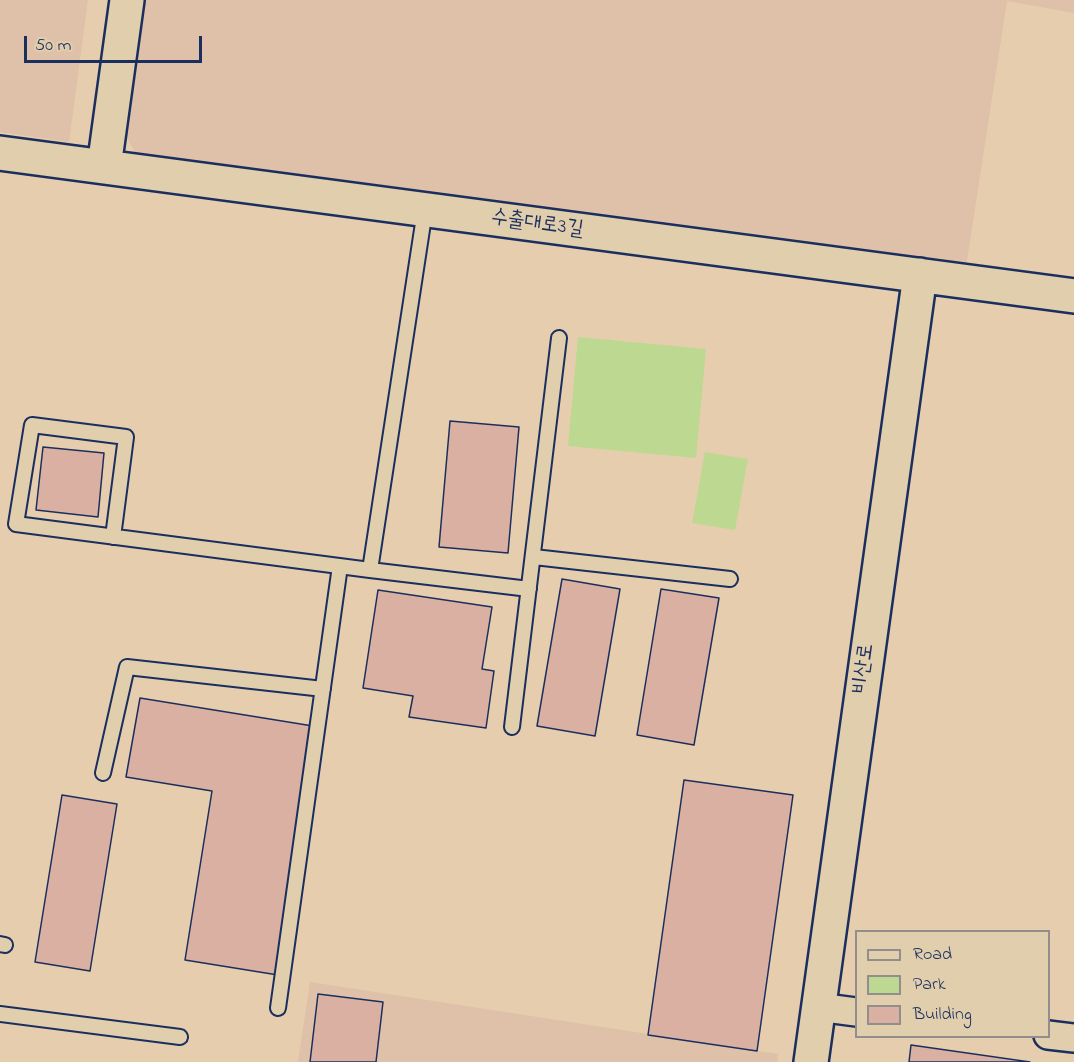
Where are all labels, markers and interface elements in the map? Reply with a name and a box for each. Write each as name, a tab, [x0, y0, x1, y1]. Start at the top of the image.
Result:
scale bar	[27, 24, 206, 62]
text: 50 m	[35, 33, 72, 59]
street label: 수출대로3길	[489, 206, 585, 244]
street label: 비산로	[849, 642, 881, 696]
legend	[855, 930, 1050, 1038]
text: Road	[913, 942, 952, 968]
text: Park	[913, 972, 946, 998]
text: Building	[913, 1002, 972, 1028]

